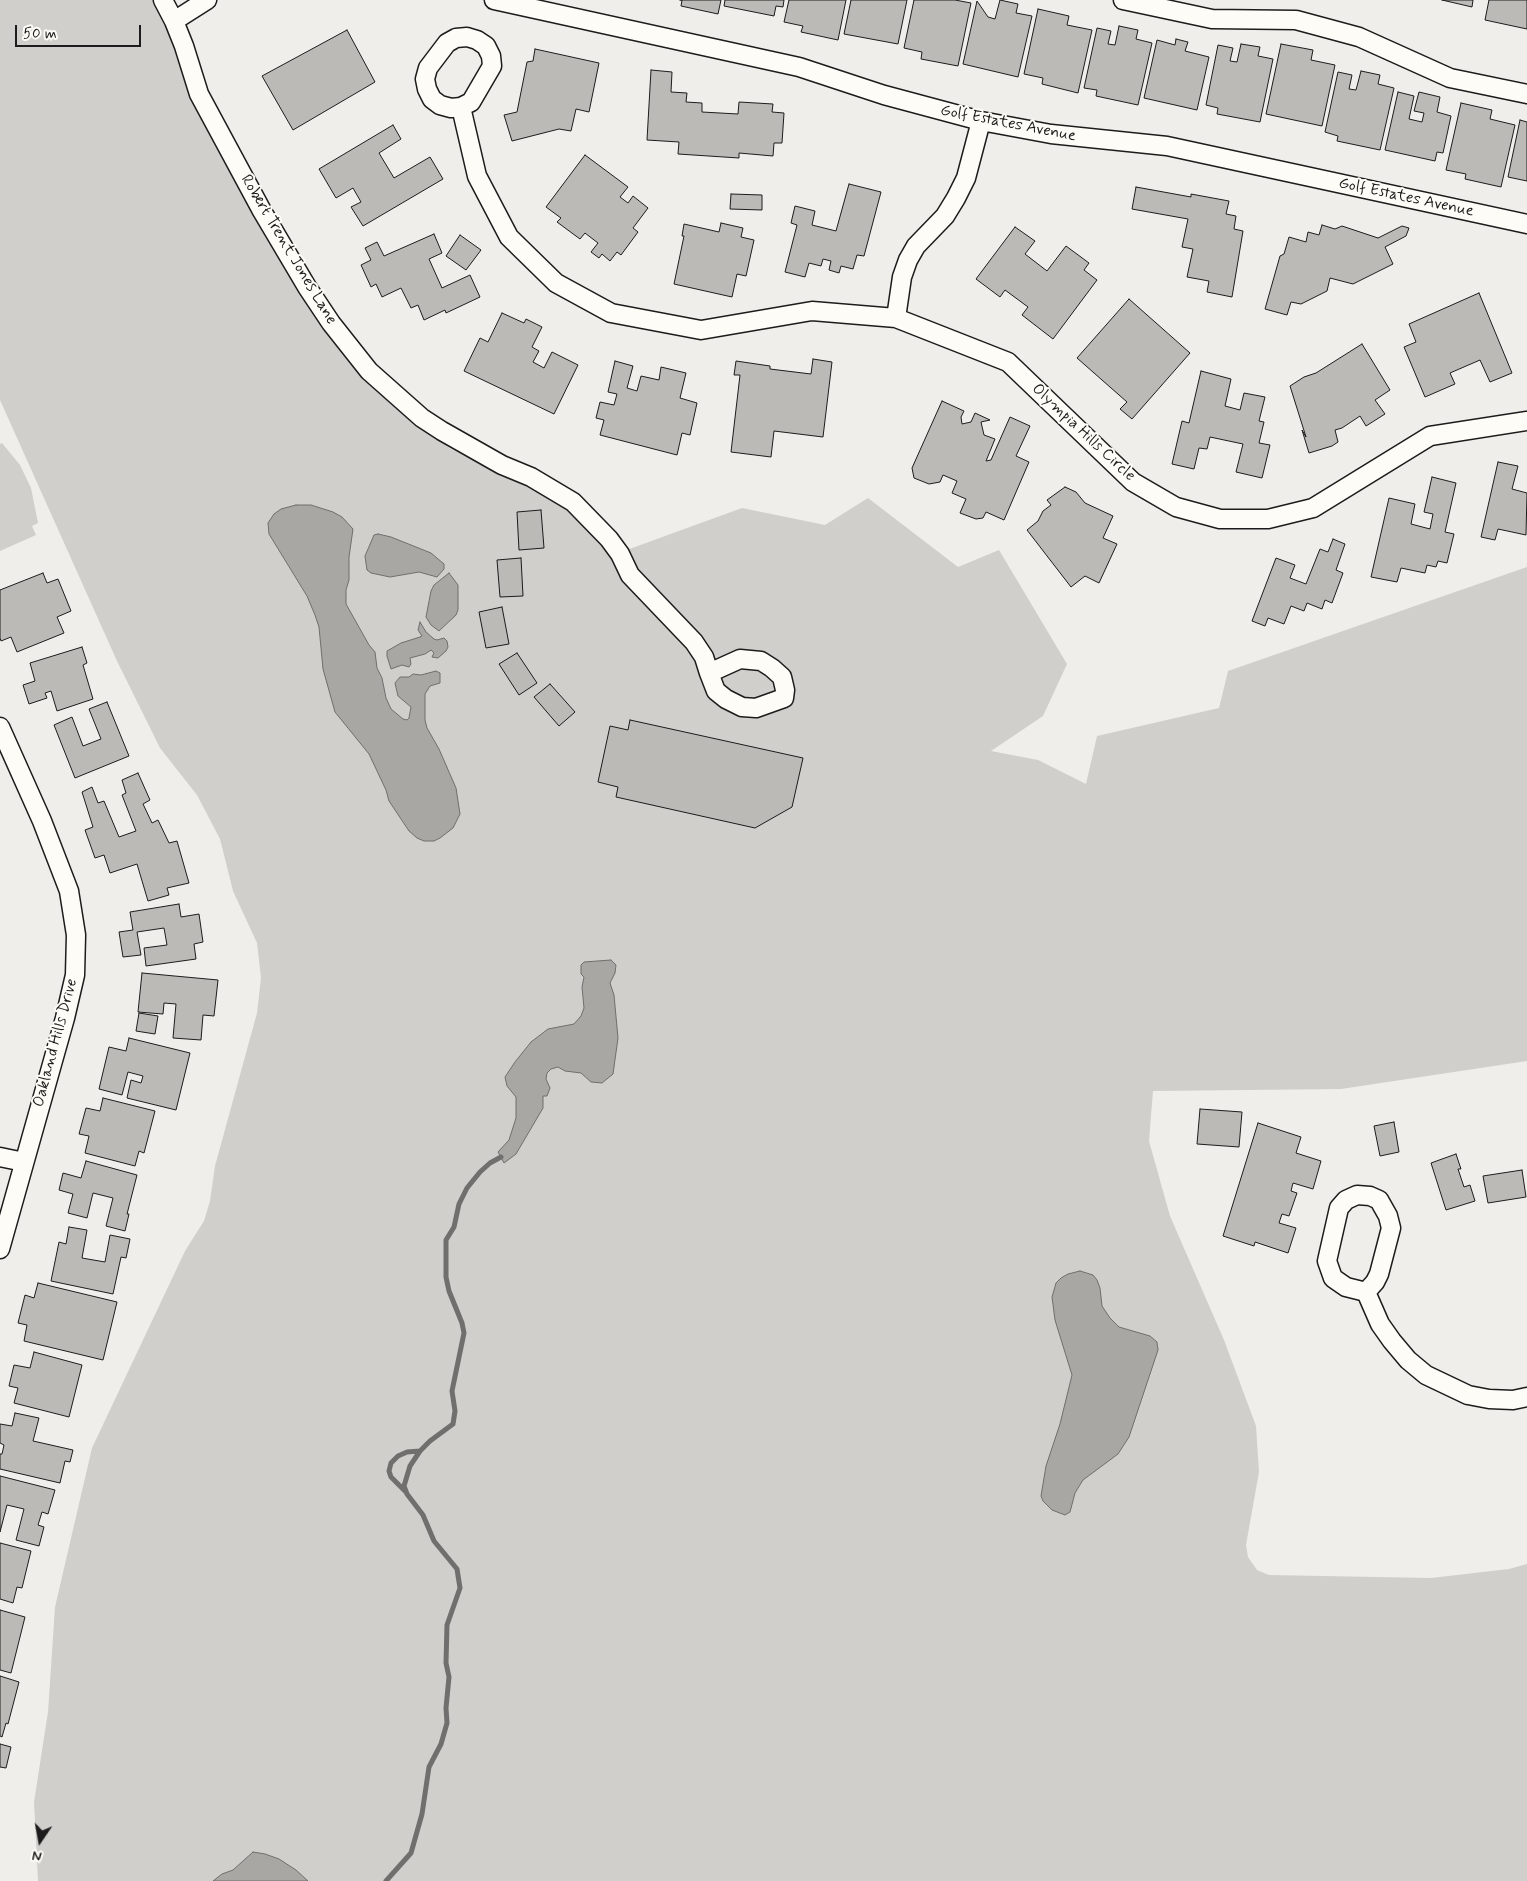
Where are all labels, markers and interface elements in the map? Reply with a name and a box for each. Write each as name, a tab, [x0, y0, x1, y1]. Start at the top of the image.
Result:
scale bar	[18, 15, 144, 47]
text: 50 m	[23, 24, 57, 44]
street label: Golf Estates Avenue	[939, 101, 1077, 147]
street label: Robert Trent Jones Lane	[236, 172, 340, 328]
street label: Golf Estates Avenue	[1337, 174, 1475, 222]
street label: Olympia Hills Circle	[1027, 380, 1139, 486]
street label: Oakland Hills Drive	[30, 977, 82, 1109]
north arrow	[15, 1816, 65, 1866]
text: N	[30, 1846, 43, 1865]

